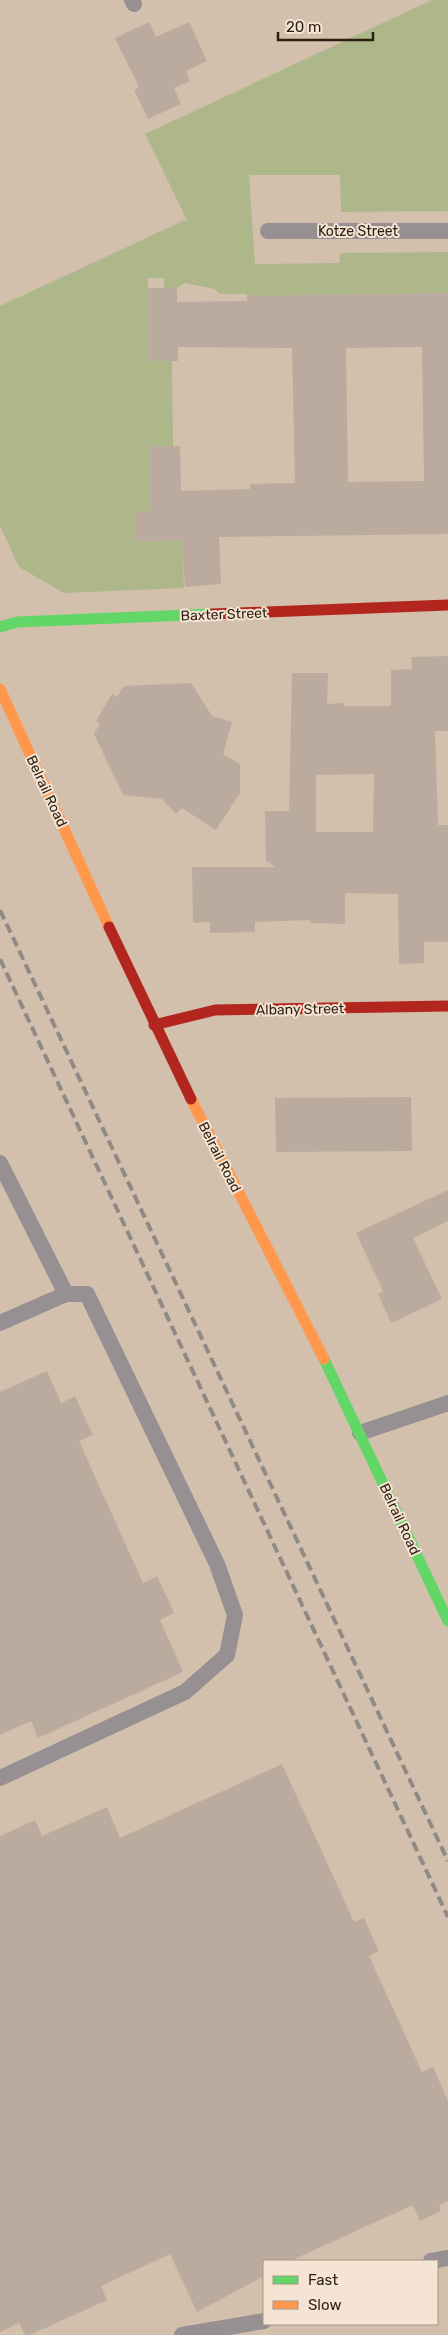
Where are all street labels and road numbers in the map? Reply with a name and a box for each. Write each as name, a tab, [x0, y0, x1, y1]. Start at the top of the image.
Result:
street label: Kotze Street	[318, 223, 399, 240]
street label: Baxter Street	[180, 604, 268, 625]
street label: Belrail Road	[23, 753, 71, 830]
street label: Albany Street	[256, 1000, 345, 1019]
street label: Belrail Road	[195, 1119, 245, 1195]
street label: Belrail Road	[376, 1481, 424, 1558]

